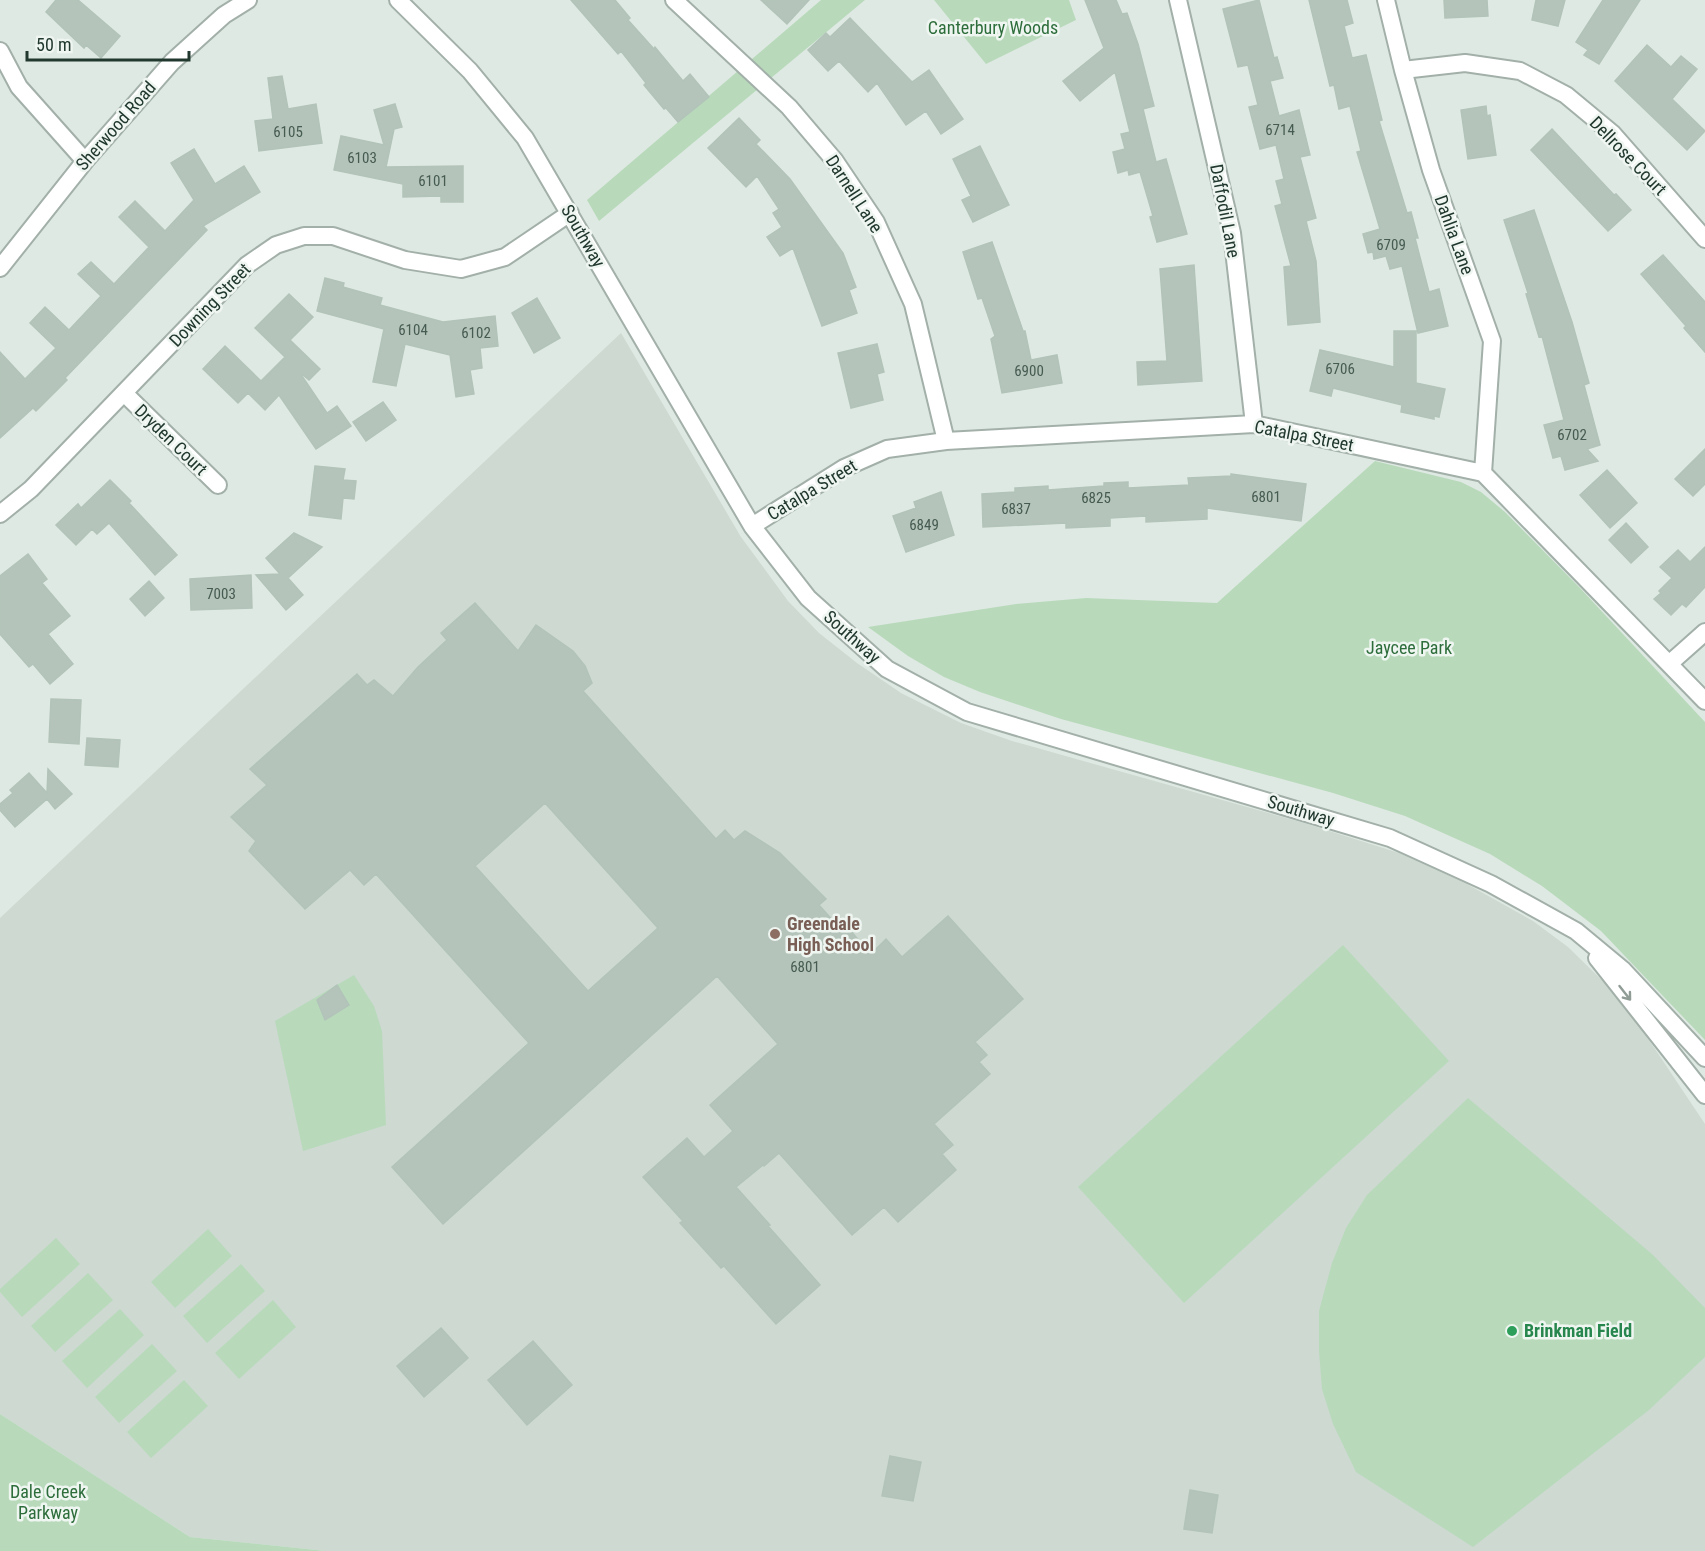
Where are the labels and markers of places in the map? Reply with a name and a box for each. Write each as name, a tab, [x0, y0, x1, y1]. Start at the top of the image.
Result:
place label: Greendale High School	[787, 913, 874, 955]
marker: Greendale High School	[768, 927, 782, 941]
place label: Brinkman Field	[1524, 1320, 1632, 1341]
marker: Brinkman Field	[1505, 1324, 1519, 1338]

